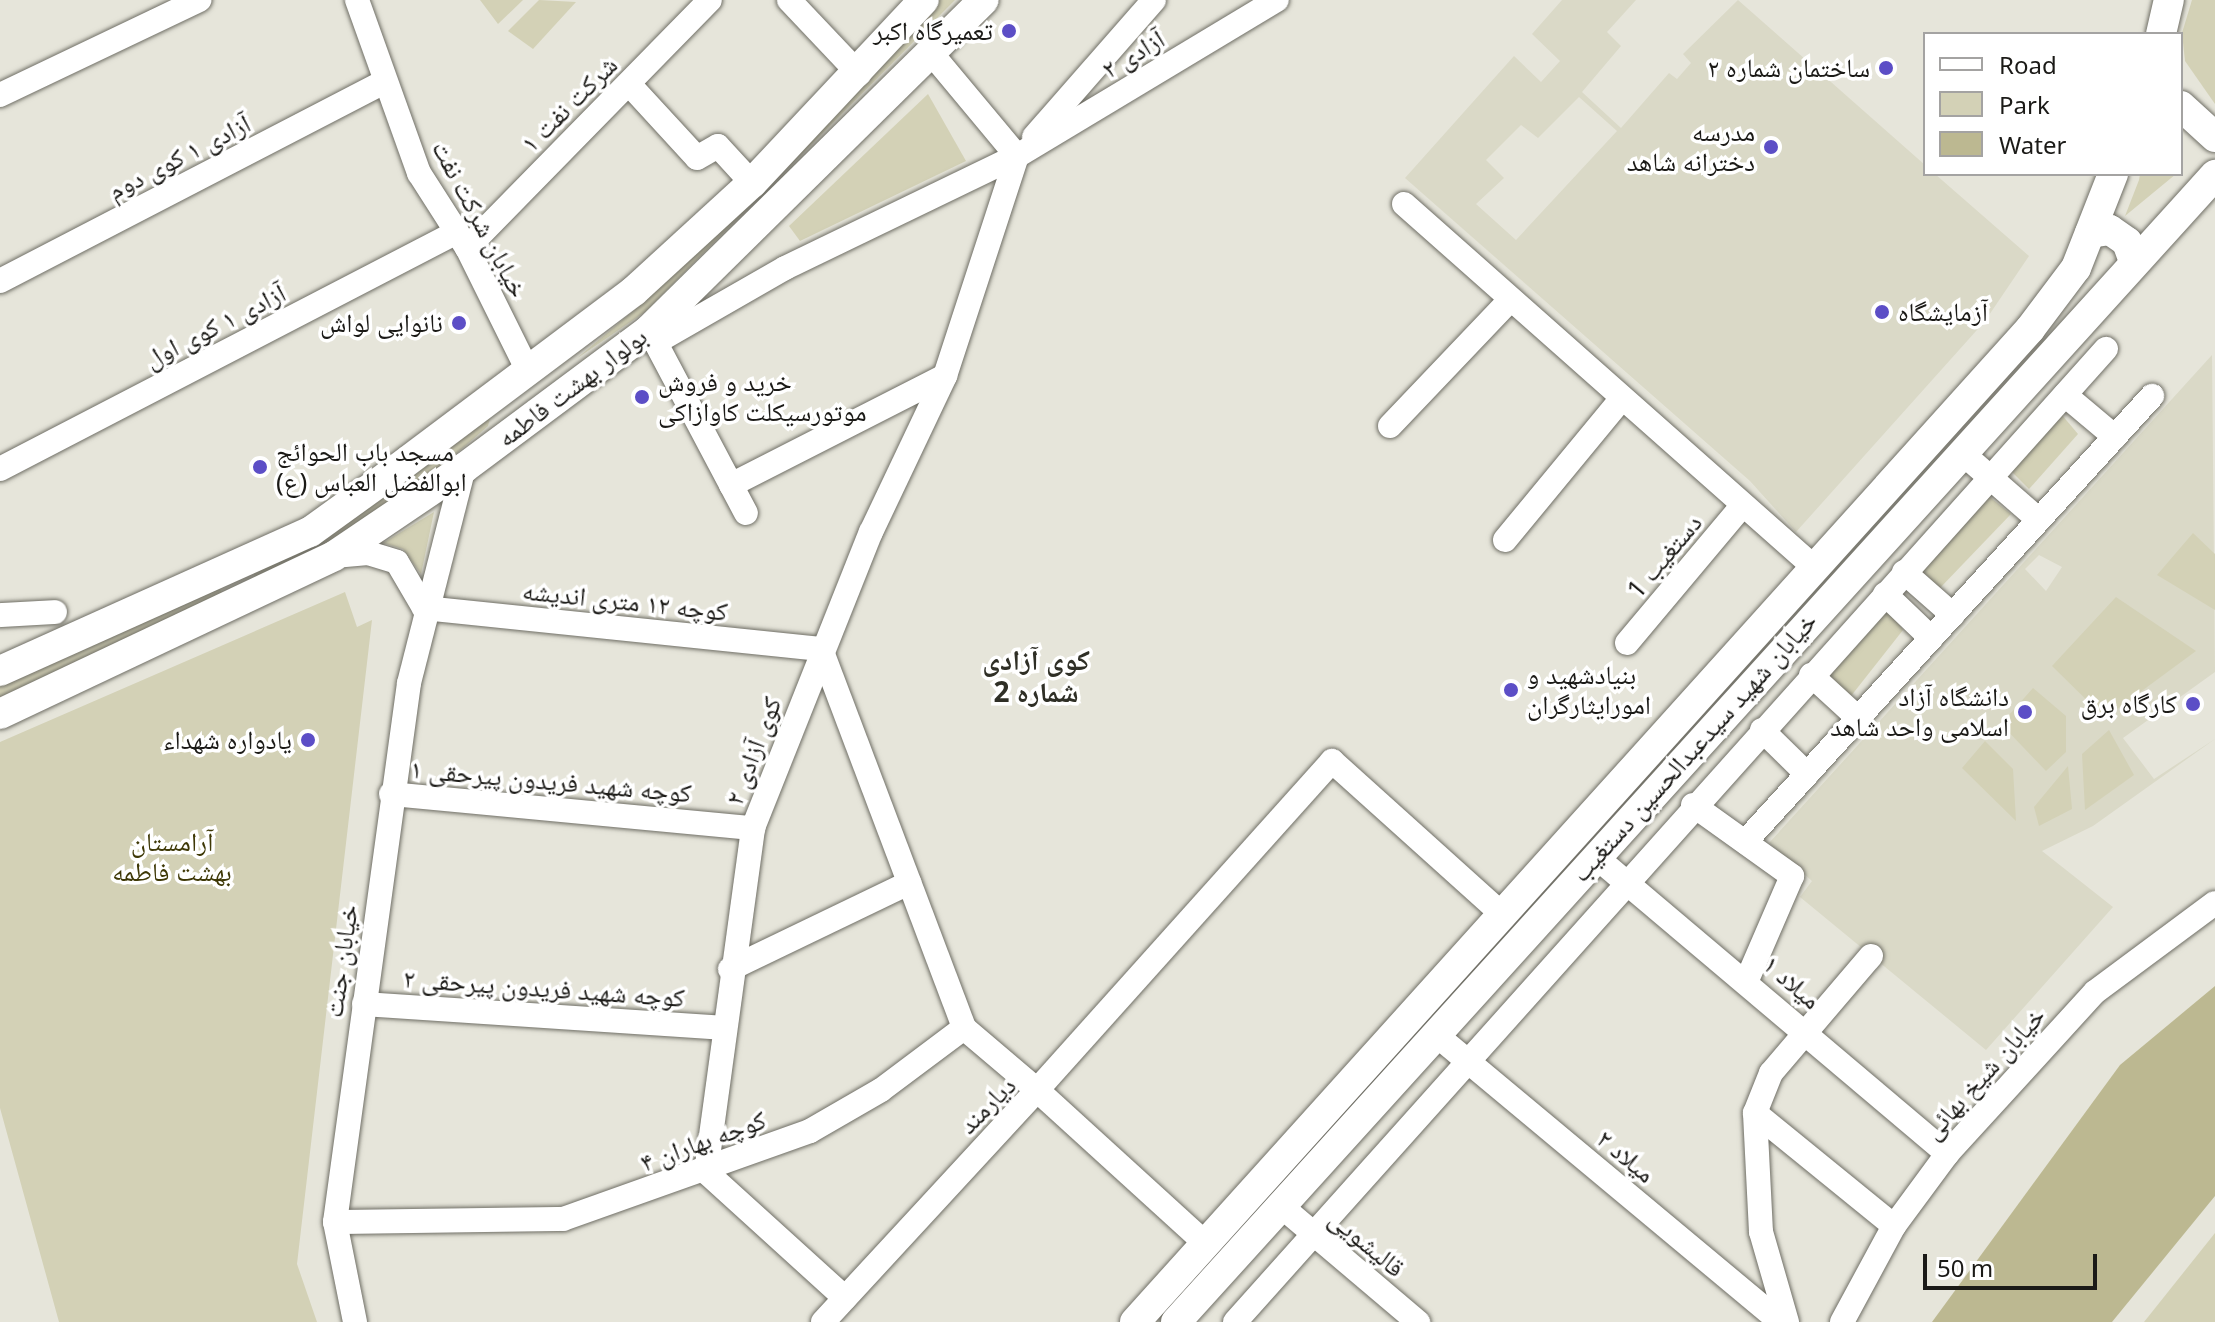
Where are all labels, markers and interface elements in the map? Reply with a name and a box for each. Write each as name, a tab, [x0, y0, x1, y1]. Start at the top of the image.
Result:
place label: تعمیرگاه اکبر	[873, 15, 993, 47]
marker: تعمیرگاه اکبر	[1000, 22, 1018, 40]
street label: آزادی ۲	[1096, 23, 1170, 85]
legend	[1923, 32, 2183, 176]
text: Road	[1999, 48, 2057, 81]
street label: شرکت نفت ۱	[514, 49, 624, 159]
place label: ساختمان شماره ۲	[1708, 52, 1870, 84]
marker: ساختمان شماره ۲	[1877, 59, 1895, 77]
text: Park	[1999, 88, 2050, 121]
street label: آزادی ۱ کوی دوم	[102, 108, 256, 206]
place label: مدرسه دخترانه شاهد	[1627, 116, 1755, 178]
text: Water	[1999, 128, 2066, 161]
street label: خیابان شرکت نفت	[426, 135, 534, 303]
marker: مدرسه دخترانه شاهد	[1762, 138, 1780, 156]
street label: آزادی ۱ کوی اول	[139, 277, 291, 375]
place label: آزمایشگاه	[1898, 296, 1988, 328]
marker: آزمایشگاه	[1873, 303, 1891, 321]
place label: نانوایی لواش	[320, 307, 443, 339]
marker: نانوایی لواش	[450, 314, 468, 332]
street label: بولوار بهشت فاطمه	[491, 321, 653, 453]
place label: خرید و فروش موتورسیکلت کاوازاکی	[658, 366, 867, 428]
marker: خرید و فروش موتورسیکلت کاوازاکی	[633, 388, 651, 406]
place label: مسجد باب الحوائج ابوالفضل العباس (ع)	[276, 436, 467, 498]
marker: مسجد باب الحوائج ابوالفضل العباس (ع)	[251, 458, 269, 476]
street label: دستغیب 1	[1620, 508, 1708, 604]
street label: کوچه ۱۲ متری اندیشه	[521, 575, 729, 627]
street label: خیابان شهید سیدعبدالحسین دستغیب	[1565, 606, 1823, 888]
district label: کوی آزادی شماره 2	[982, 642, 1090, 708]
place label: بنیادشهید و امورایثارگران	[1527, 659, 1651, 720]
marker: بنیادشهید و امورایثارگران	[1502, 681, 1520, 699]
place label: دانشگاه آزاد اسلامی واحد شاهد	[1830, 681, 2009, 742]
place label: کارگاه برق	[2080, 688, 2177, 720]
street label: کوی آزادی ۲	[718, 692, 788, 810]
marker: کارگاه برق	[2184, 695, 2202, 713]
marker: دانشگاه آزاد اسلامی واحد شاهد	[2016, 703, 2034, 721]
place label: یادواره شهداء	[163, 724, 292, 756]
marker: یادواره شهداء	[299, 731, 317, 749]
street label: کوچه شهید فریدون پیرحقی ۱	[409, 753, 693, 809]
park label: آرامستان بهشت فاطمه	[112, 826, 232, 888]
street label: خیابان جنت	[318, 903, 364, 1019]
street label: میلاد ۱	[1757, 948, 1827, 1016]
street label: کوچه شهید فریدون پیرحقی ۲	[402, 963, 686, 1013]
street label: خیابان شیخ بهائی	[1916, 1000, 2052, 1146]
street label: دیارمند	[952, 1070, 1022, 1140]
street label: کوچه بهاران ۴	[636, 1104, 770, 1178]
street label: میلاد ۲	[1591, 1123, 1661, 1189]
street label: قالیشویی	[1323, 1203, 1411, 1283]
scale bar	[1927, 1238, 2101, 1288]
text: 50 m	[1937, 1251, 1993, 1284]

